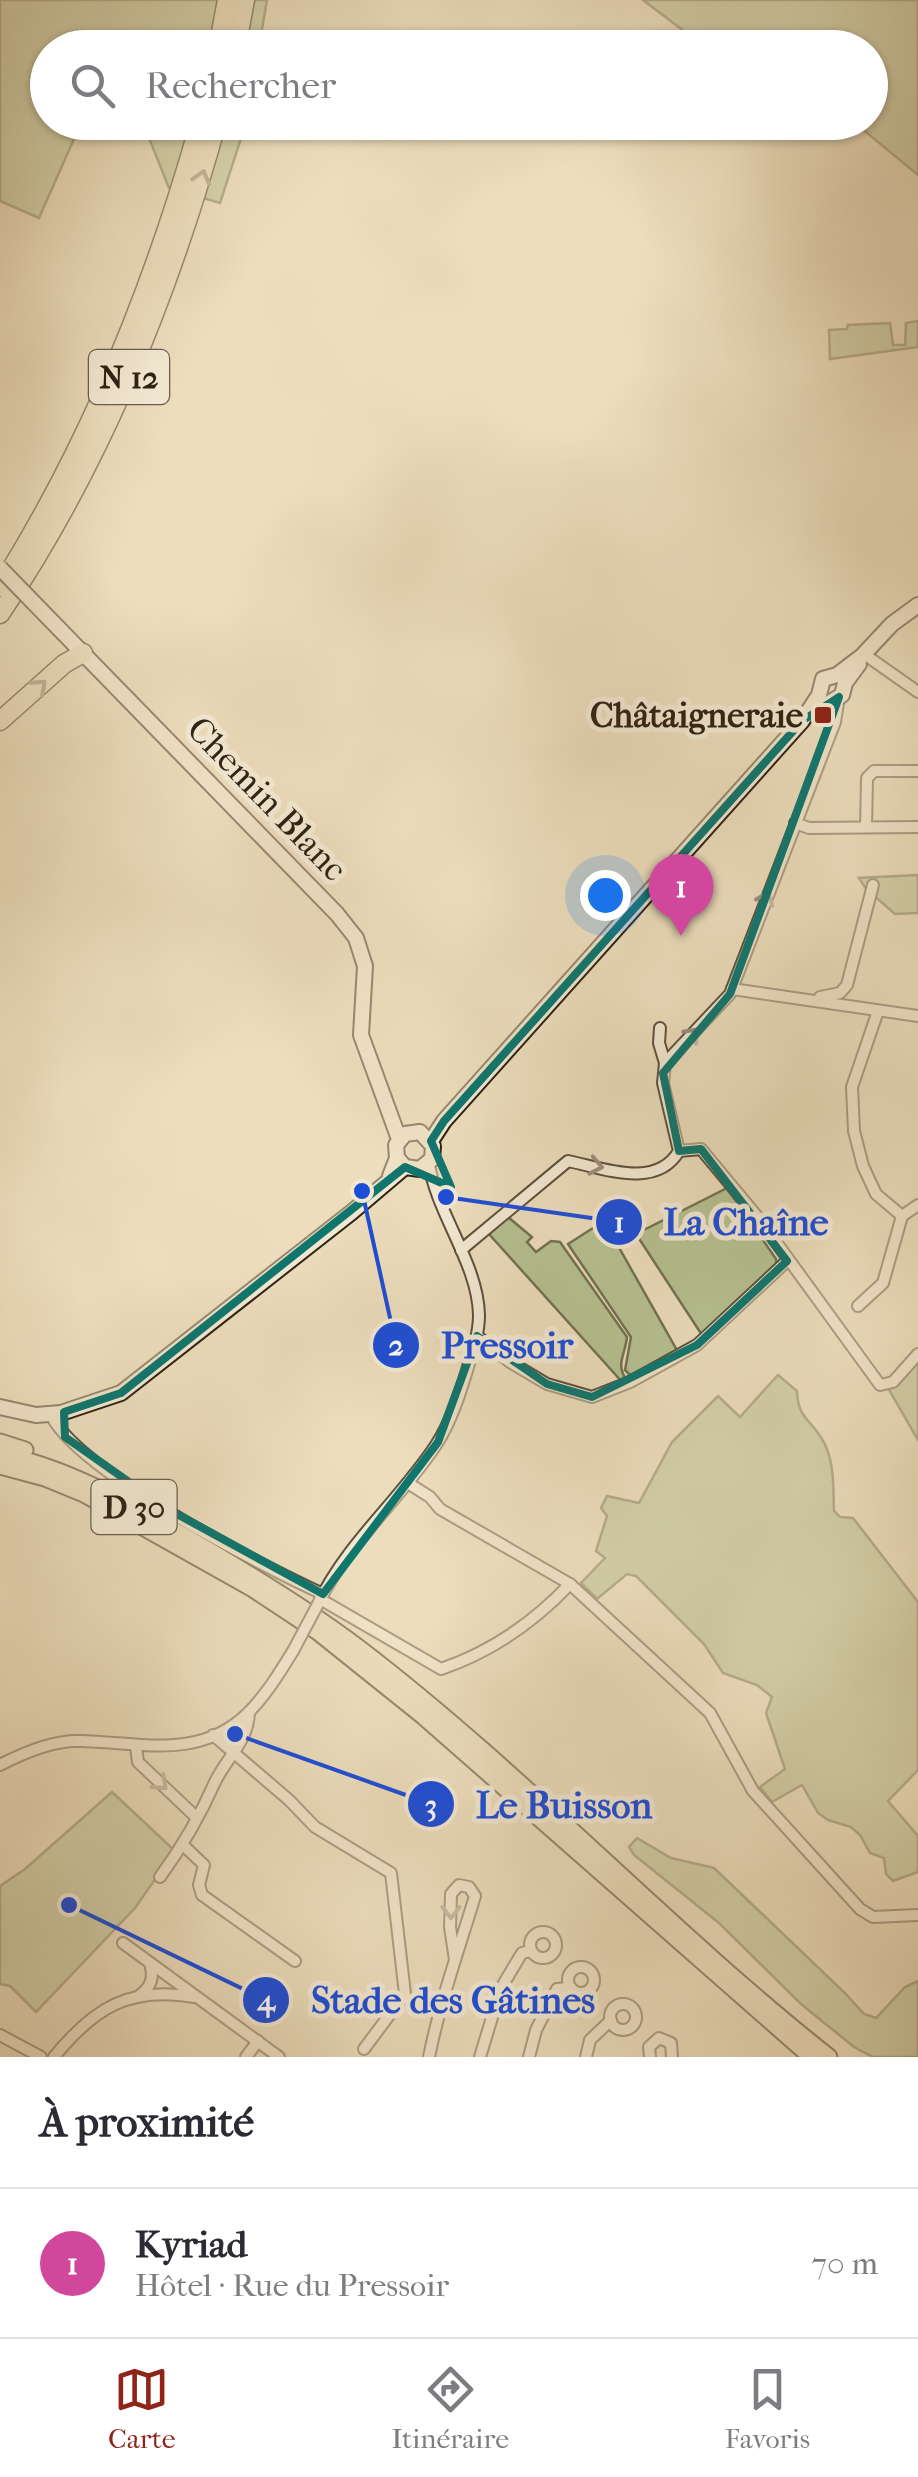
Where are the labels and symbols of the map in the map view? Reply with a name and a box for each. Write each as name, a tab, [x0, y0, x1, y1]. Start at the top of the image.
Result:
one-way arrow	[190, 170, 211, 187]
road number: N 12	[89, 350, 169, 404]
one-way arrow	[29, 679, 47, 697]
place label: Châtaigneraie	[590, 695, 804, 736]
marker: Châtaigneraie	[812, 704, 834, 726]
street label: Chemin Blanc	[179, 709, 355, 889]
pin: 1	[648, 854, 714, 936]
your location	[580, 870, 631, 921]
one-way arrow	[755, 890, 775, 908]
one-way arrow	[681, 1027, 699, 1045]
one-way arrow	[587, 1155, 604, 1176]
callout: La Chaîne	[594, 1188, 849, 1256]
text: La Chaîne	[663, 1200, 829, 1245]
text: 1	[614, 1205, 624, 1240]
callout: Pressoir	[371, 1311, 594, 1379]
text: Pressoir	[441, 1323, 574, 1368]
text: 2	[388, 1328, 404, 1363]
road number: D 30	[92, 1480, 176, 1534]
callout: Le Buisson	[406, 1770, 672, 1838]
one-way arrow	[149, 1772, 168, 1790]
text: Le Buisson	[476, 1783, 653, 1828]
text: 3	[425, 1788, 437, 1823]
one-way arrow	[440, 1906, 462, 1921]
callout: Stade des Gâtines	[241, 1966, 615, 2034]
text: Stade des Gâtines	[311, 1978, 595, 2023]
text: 4	[256, 1983, 276, 2019]

